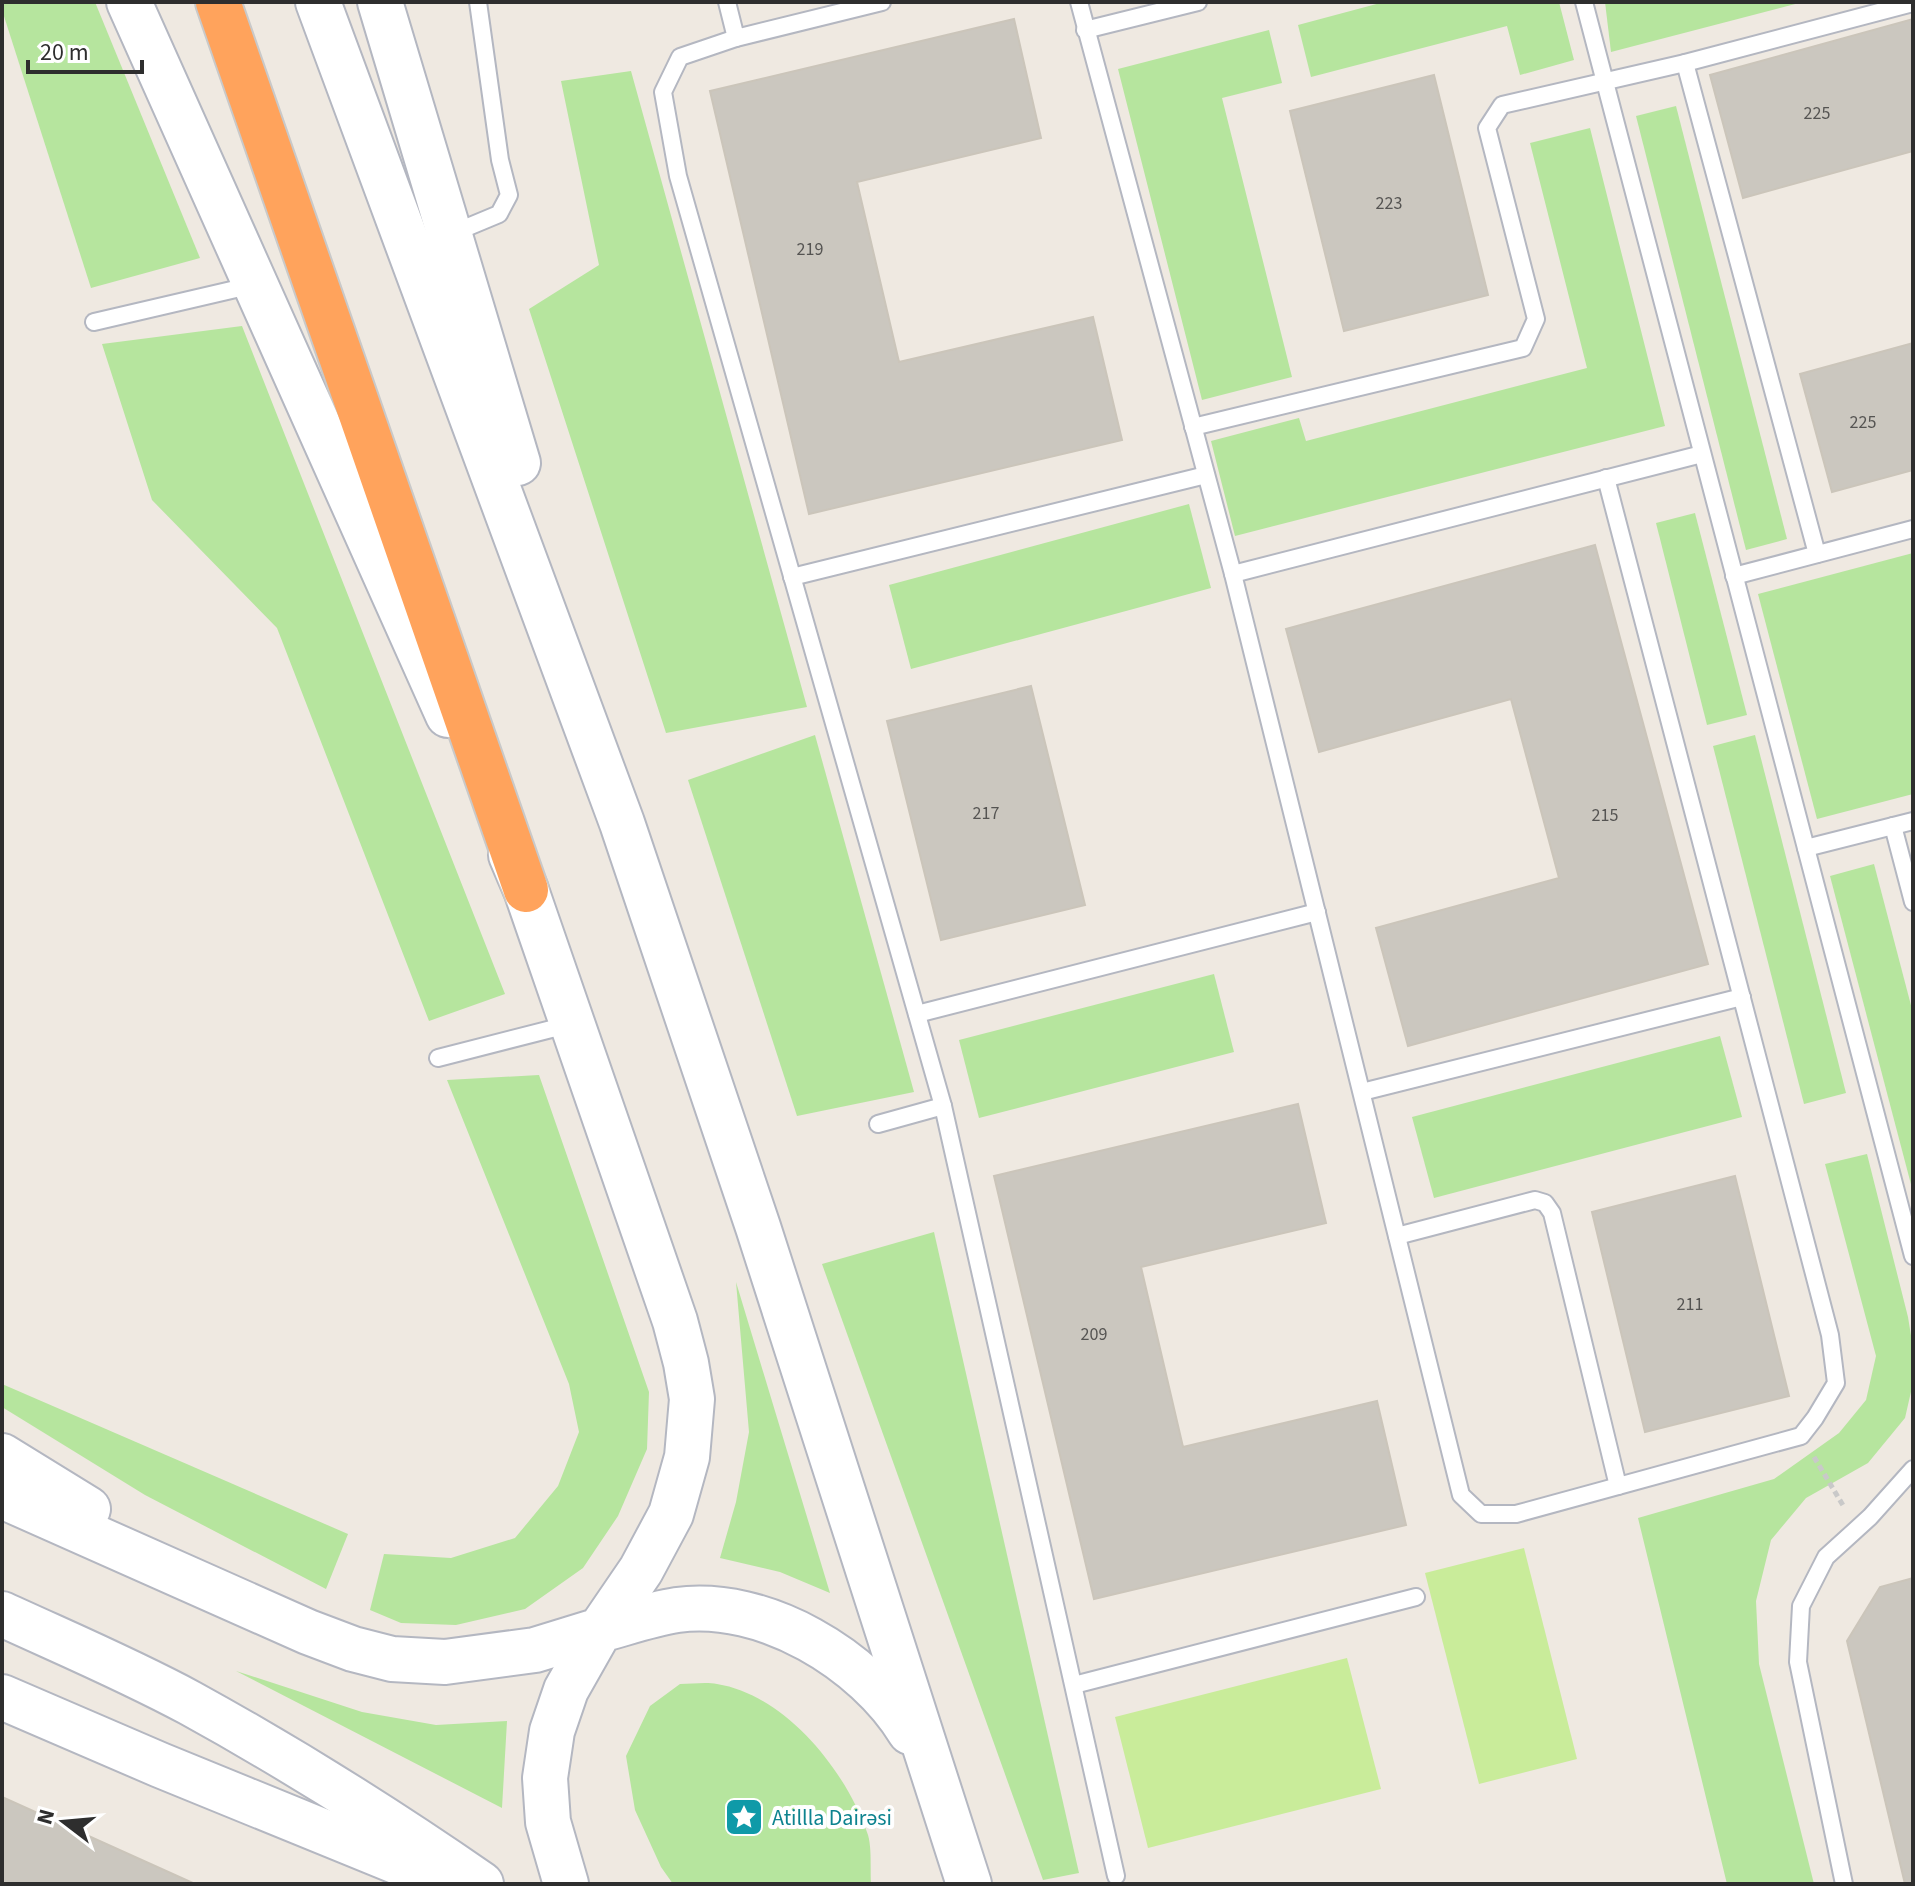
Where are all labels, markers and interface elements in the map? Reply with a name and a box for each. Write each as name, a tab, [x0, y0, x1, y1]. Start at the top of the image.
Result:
scale bar	[28, 24, 142, 74]
text: 20 m	[40, 35, 89, 70]
house number: 225	[1804, 101, 1830, 126]
house number: 223	[1376, 191, 1402, 216]
house number: 219	[797, 237, 823, 262]
house number: 225	[1850, 410, 1876, 435]
house number: 217	[973, 801, 999, 826]
house number: 215	[1592, 803, 1618, 828]
house number: 211	[1677, 1292, 1703, 1317]
house number: 209	[1081, 1322, 1107, 1347]
north arrow	[24, 1782, 104, 1862]
place icon: Atillla Dairəsi	[723, 1796, 765, 1838]
place label: Atillla Dairəsi	[772, 1802, 892, 1834]
text: N	[28, 1805, 63, 1828]

